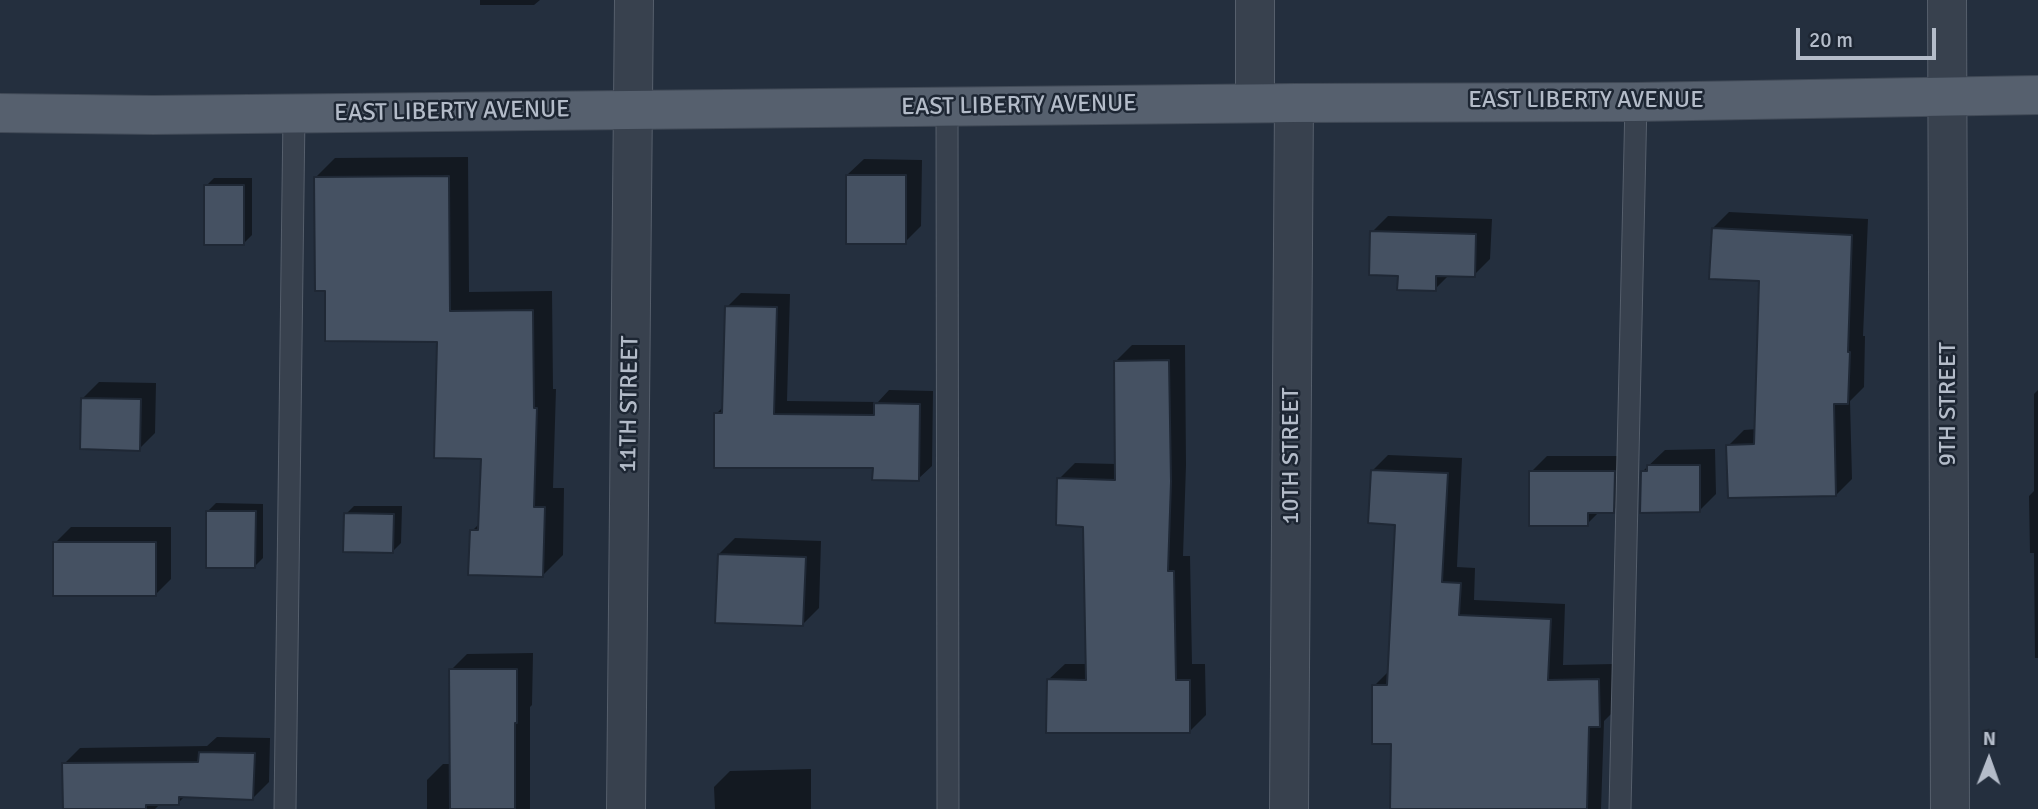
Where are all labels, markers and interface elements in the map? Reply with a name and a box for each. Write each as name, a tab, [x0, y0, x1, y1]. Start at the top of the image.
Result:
scale bar	[1800, 14, 1940, 58]
text: 20 m	[1809, 27, 1853, 53]
street label: EAST LIBERTY AVENUE	[1468, 87, 1704, 115]
street label: EAST LIBERTY AVENUE	[901, 90, 1137, 122]
street label: EAST LIBERTY AVENUE	[334, 96, 570, 128]
street label: 11TH STREET	[614, 335, 646, 473]
street label: 9TH STREET	[1935, 342, 1963, 466]
street label: 10TH STREET	[1278, 387, 1306, 525]
north arrow	[1954, 725, 2024, 795]
text: N	[1983, 727, 1996, 751]

